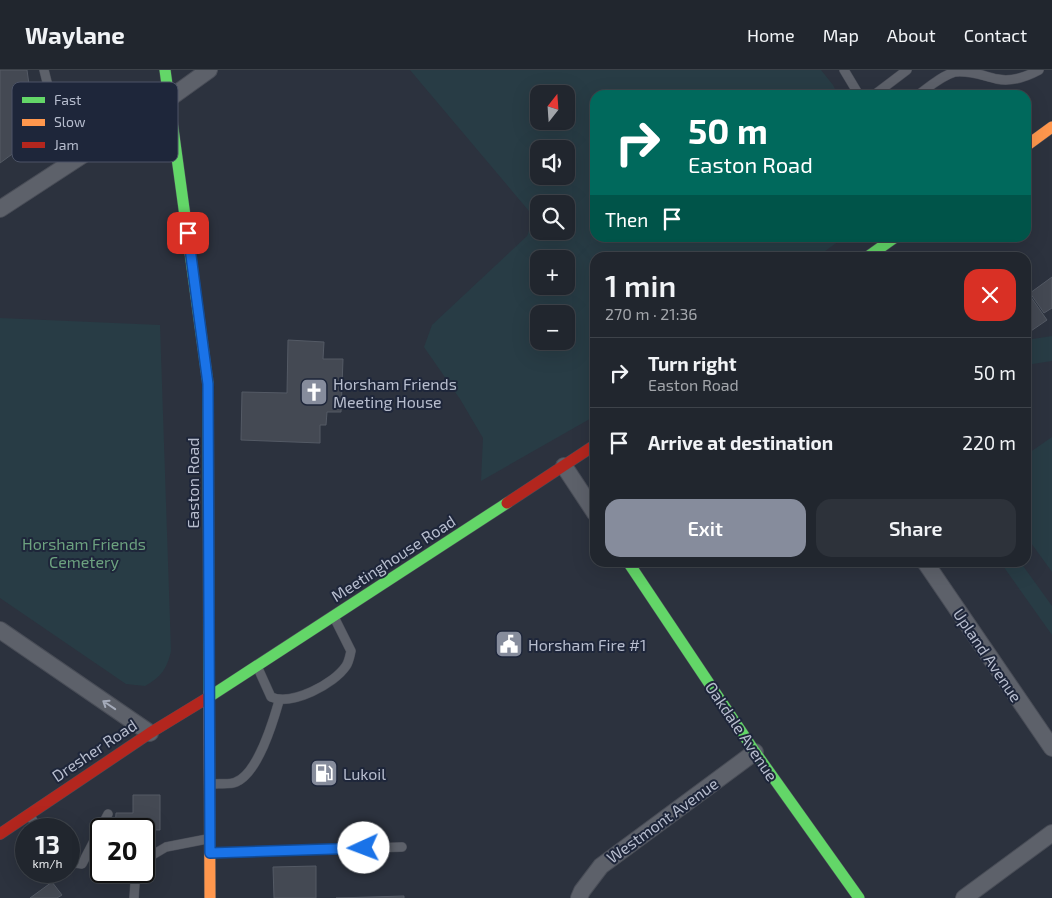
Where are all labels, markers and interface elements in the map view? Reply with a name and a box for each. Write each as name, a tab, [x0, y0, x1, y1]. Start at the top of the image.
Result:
text: Waylane	[25, 20, 125, 49]
text: Home	[747, 24, 795, 46]
text: Map	[823, 24, 859, 46]
text: About	[887, 24, 936, 46]
text: Contact	[964, 24, 1027, 46]
legend	[12, 82, 178, 162]
north arrow	[530, 85, 575, 130]
map controls	[530, 85, 575, 350]
text: Fast	[54, 91, 81, 108]
text: 50 m	[688, 109, 768, 151]
icon: right	[605, 110, 670, 175]
text: Slow	[54, 113, 86, 130]
text: Jam	[54, 136, 79, 153]
button: sound	[530, 140, 575, 185]
text: Easton Road	[688, 151, 813, 177]
button: search	[530, 195, 575, 240]
icon: arrive	[658, 205, 686, 233]
text: Then	[605, 208, 648, 231]
pin	[167, 212, 209, 254]
icon: arrive	[174, 219, 202, 247]
button: +	[530, 250, 575, 295]
text: 1 min	[605, 267, 676, 303]
button: close	[964, 269, 1016, 321]
text: 270 m · 21:36	[605, 304, 698, 323]
button: −	[530, 305, 575, 350]
text: Turn right	[648, 352, 736, 375]
icon: right	[605, 359, 633, 387]
text: 50 m	[973, 361, 1016, 384]
place label: Horsham Friends Meeting House	[333, 374, 457, 411]
text: Easton Road	[648, 375, 739, 394]
church icon: Horsham Friends Meeting House	[299, 377, 329, 407]
icon: arrive	[605, 429, 633, 457]
text: Arrive at destination	[648, 431, 833, 454]
text: 220 m	[962, 431, 1016, 454]
street label: Easton Road	[183, 438, 202, 528]
button: Exit	[605, 499, 806, 557]
button: Share	[816, 499, 1016, 557]
street label: Meetinghouse Road	[327, 511, 459, 605]
park label: Horsham Friends Cemetery	[22, 534, 146, 571]
street label: Upland Avenue	[950, 605, 1026, 705]
public building icon: Horsham Fire #1	[494, 629, 524, 659]
place label: Horsham Fire #1	[528, 635, 646, 654]
street label: Oakdale Avenue	[702, 678, 782, 784]
one-way arrow	[103, 700, 117, 710]
street label: Dresher Road	[48, 715, 140, 785]
fuel station icon: Lukoil	[309, 758, 339, 788]
place label: Lukoil	[343, 764, 386, 783]
street label: Westmont Avenue	[603, 773, 721, 867]
speed limit sign: 20	[90, 818, 155, 883]
position arrow	[337, 821, 389, 873]
text: 13	[35, 829, 60, 859]
text: km/h	[33, 856, 62, 870]

